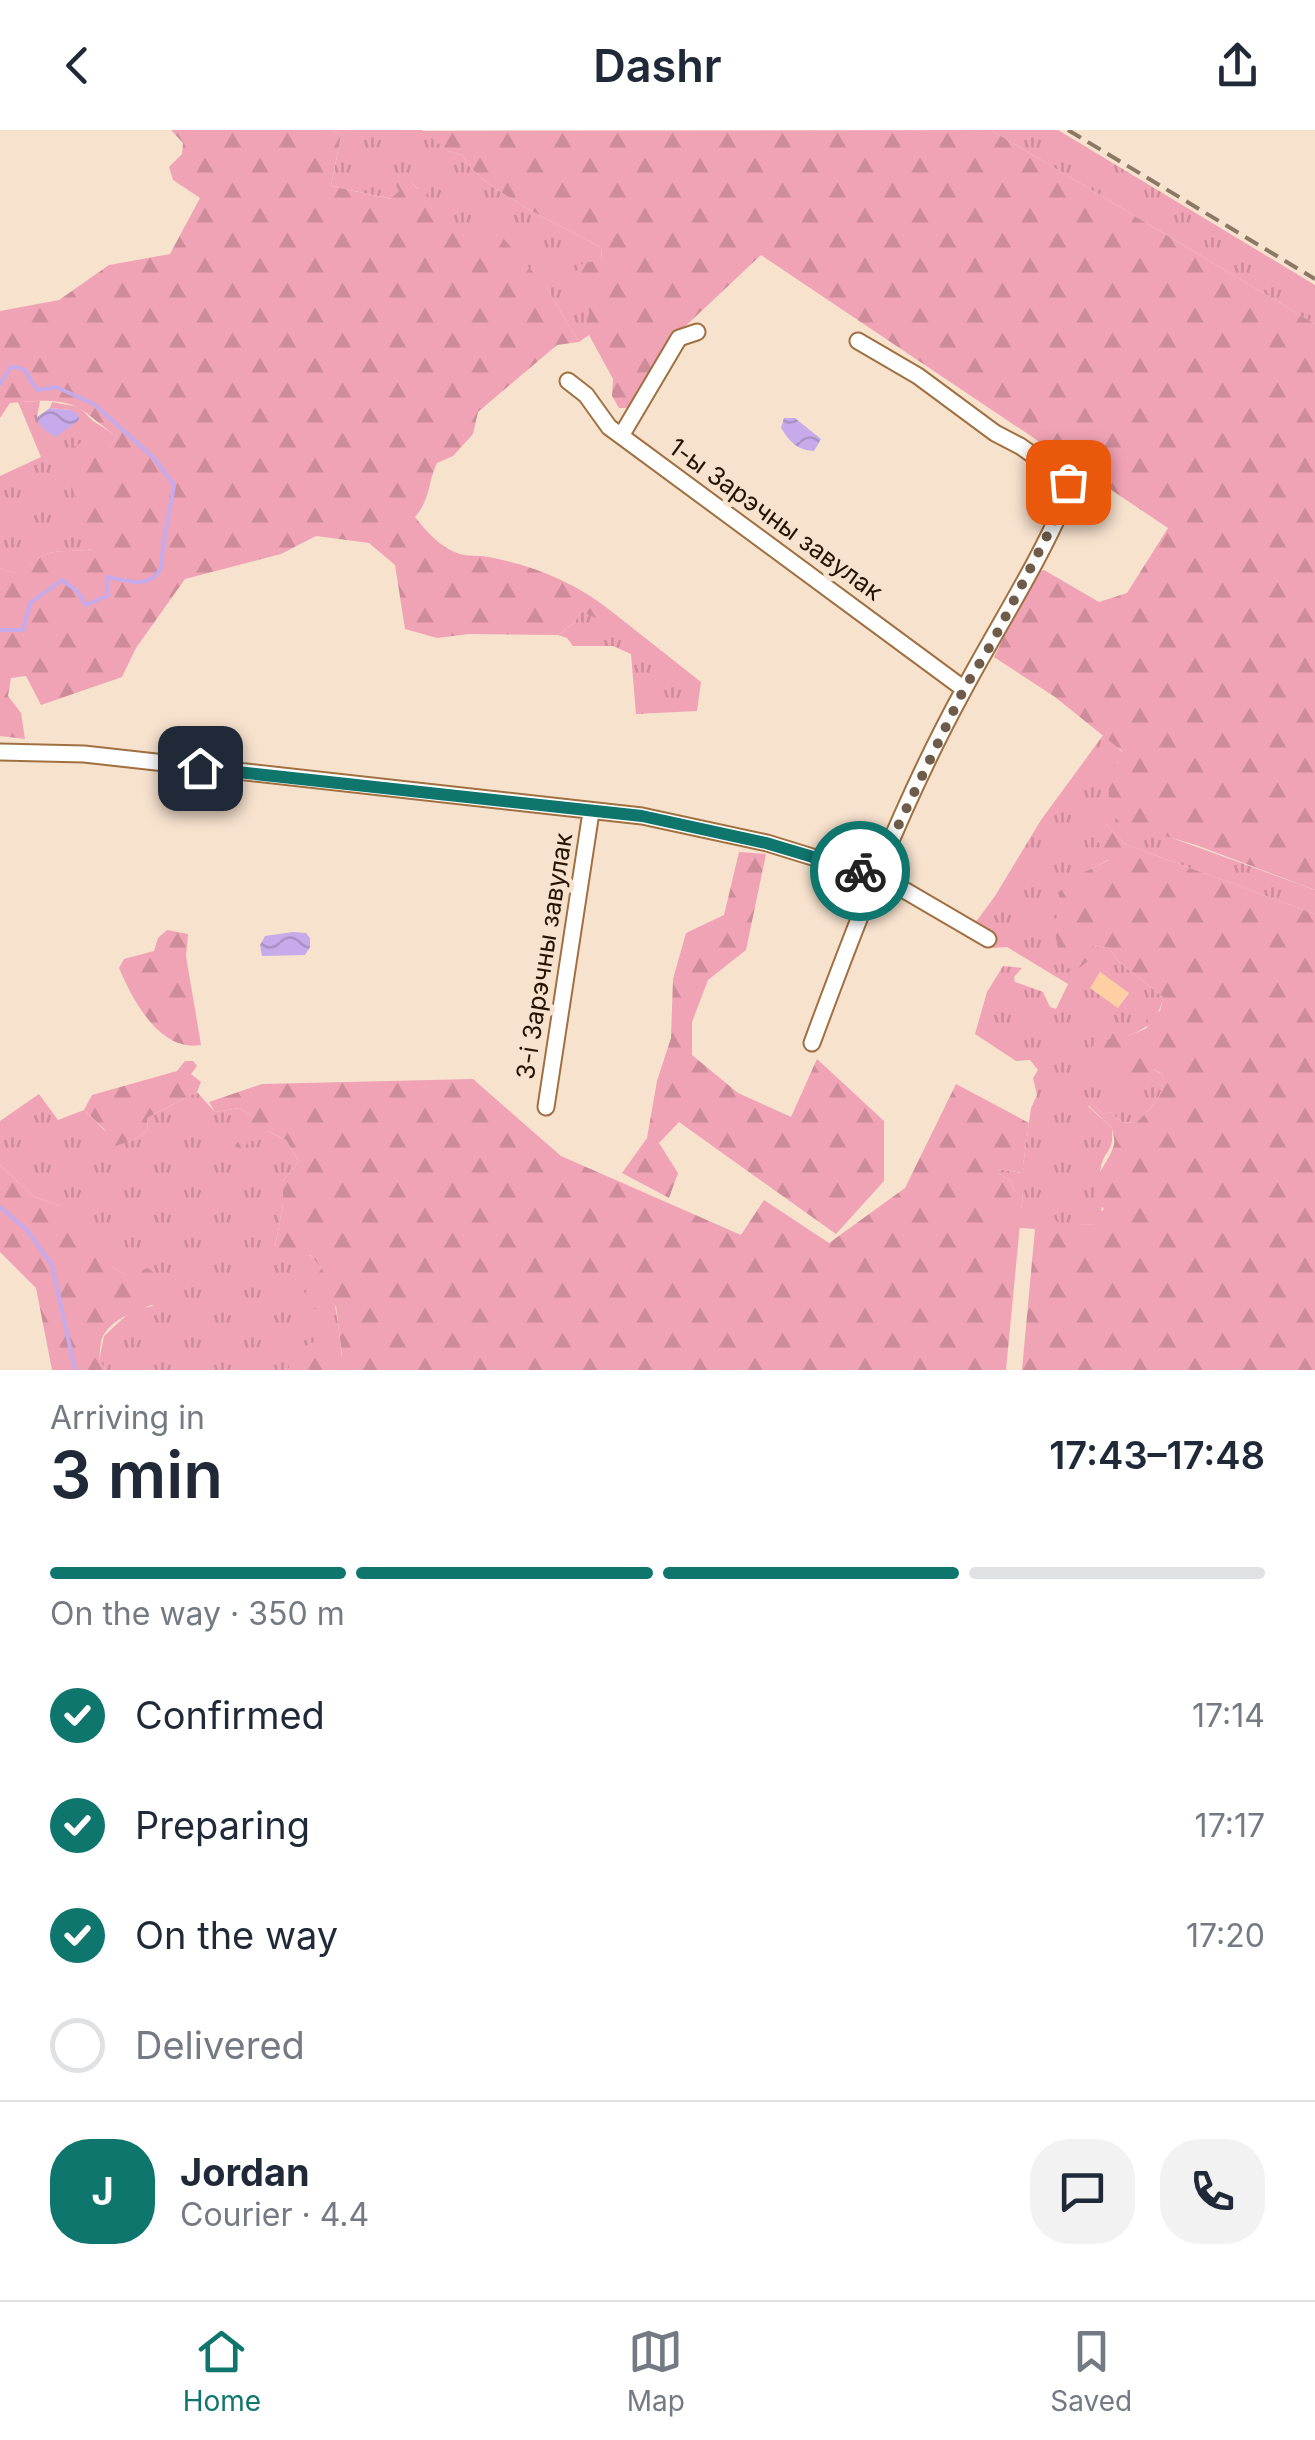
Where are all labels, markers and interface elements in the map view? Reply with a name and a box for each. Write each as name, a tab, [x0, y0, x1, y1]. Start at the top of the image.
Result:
icon: back	[50, 38, 105, 93]
text: Dashr	[593, 38, 722, 93]
icon: share	[1210, 38, 1265, 93]
street label: 1-ы Зарэчны завулак	[663, 432, 889, 607]
pin	[1026, 440, 1111, 525]
icon: bag	[1041, 455, 1096, 510]
pin	[158, 726, 243, 811]
icon: home	[173, 741, 228, 796]
courier	[810, 821, 910, 921]
street label: 3-і Зарэчны завулак	[510, 830, 578, 1081]
icon: bike	[833, 844, 888, 899]
text: Arriving in	[50, 1398, 205, 1437]
text: 17:43–17:48	[1049, 1432, 1265, 1478]
text: 3 min	[50, 1435, 223, 1514]
text: On the way · 350 m	[50, 1594, 345, 1633]
icon: check	[50, 1688, 105, 1743]
text: Confirmed	[135, 1692, 325, 1738]
text: 17:14	[1192, 1696, 1265, 1735]
icon: check	[50, 1798, 105, 1853]
text: Preparing	[135, 1802, 310, 1848]
text: 17:17	[1195, 1806, 1265, 1845]
icon: check	[50, 1908, 105, 1963]
text: On the way	[135, 1912, 338, 1958]
text: 17:20	[1186, 1916, 1265, 1955]
text: Delivered	[135, 2022, 305, 2068]
button: chat	[1030, 2139, 1135, 2244]
button: phone	[1160, 2139, 1265, 2244]
text: Jordan	[180, 2149, 310, 2195]
text: J	[91, 2168, 114, 2214]
text: Courier · 4.4	[180, 2195, 369, 2234]
tab: Home	[183, 2324, 261, 2418]
tab: Map	[627, 2324, 685, 2418]
tab: Saved	[1050, 2324, 1132, 2418]

